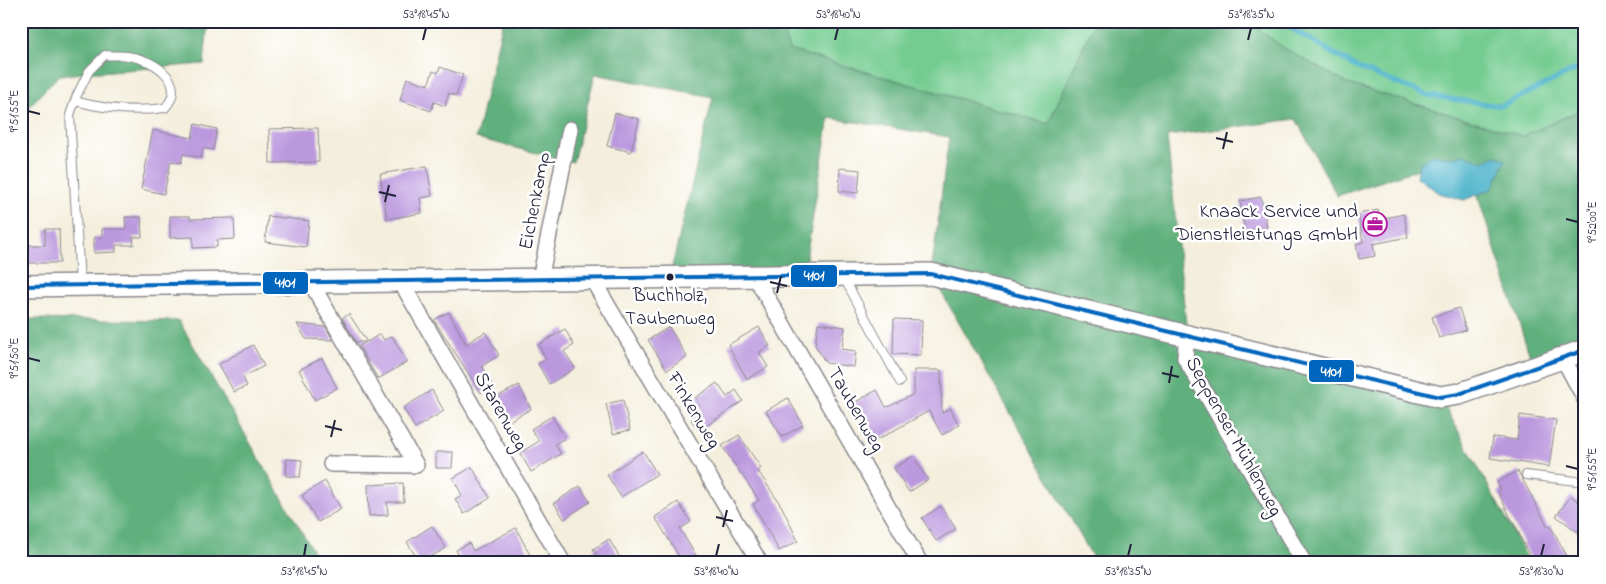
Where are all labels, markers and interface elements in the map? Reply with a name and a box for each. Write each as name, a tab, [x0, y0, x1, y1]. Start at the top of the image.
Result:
text: 53°18'45"N	[402, 6, 450, 24]
text: 53°18'40"N	[815, 6, 861, 24]
text: 53°18'35"N	[1227, 6, 1275, 24]
text: 9°51'55"E	[6, 90, 24, 132]
street label: Eichenkamp	[512, 150, 560, 252]
place label: Knaack Service und Dienstleistungs GmbH	[1175, 198, 1358, 251]
text: 9°52'00"E	[1584, 201, 1602, 243]
office icon: Knaack Service und Dienstleistungs GmbH	[1362, 211, 1388, 237]
line badge: 4101	[790, 264, 838, 288]
text: 4101	[803, 266, 825, 287]
line badge: 4101	[262, 271, 309, 295]
marker: Buchholz, Taubenweg	[665, 272, 675, 282]
text: 4101	[274, 273, 296, 294]
place label: Buchholz, Taubenweg	[625, 283, 715, 335]
text: 9°51'50"E	[6, 338, 24, 378]
street label: Seppenser Mühlenweg	[1176, 352, 1289, 523]
line badge: 4101	[1308, 359, 1355, 383]
street label: Taubenweg	[818, 362, 891, 459]
text: 4101	[1320, 362, 1342, 383]
street label: Finkenweg	[657, 366, 727, 455]
street label: Starenweg	[465, 367, 534, 457]
text: 9°51'55"E	[1584, 448, 1602, 490]
text: 53°18'45"N	[280, 563, 328, 581]
text: 53°18'40"N	[693, 563, 739, 581]
text: 53°18'35"N	[1104, 563, 1152, 581]
text: 53°18'30"N	[1518, 563, 1564, 581]

